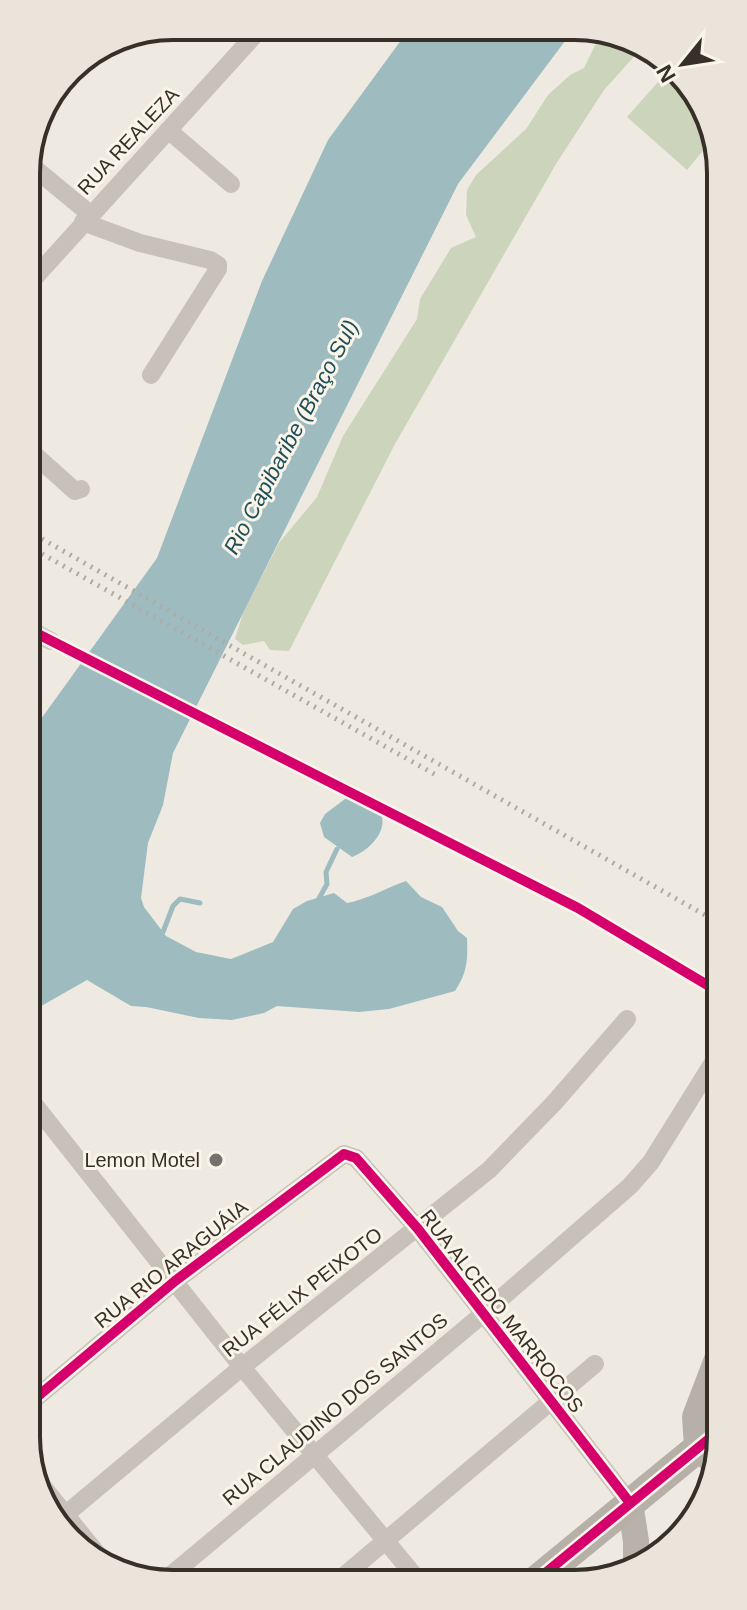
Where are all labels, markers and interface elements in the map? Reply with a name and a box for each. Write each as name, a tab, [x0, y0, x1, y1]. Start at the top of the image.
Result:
north arrow	[643, 24, 723, 104]
text: N	[651, 61, 681, 87]
street label: RUA REALEZA	[73, 83, 183, 199]
water label: Rio Capibaribe (Braço Sul)	[219, 316, 363, 558]
place label: Lemon Motel	[84, 1149, 200, 1171]
marker: Lemon Motel	[207, 1151, 225, 1169]
street label: RUA RIO ARAGUÁIA	[90, 1195, 252, 1332]
street label: RUA ALCEDO MARROCOS	[416, 1205, 588, 1417]
street label: RUA FÉLIX PEIXOTO	[218, 1223, 386, 1361]
street label: RUA CLAUDINO DOS SANTOS	[218, 1309, 452, 1509]

